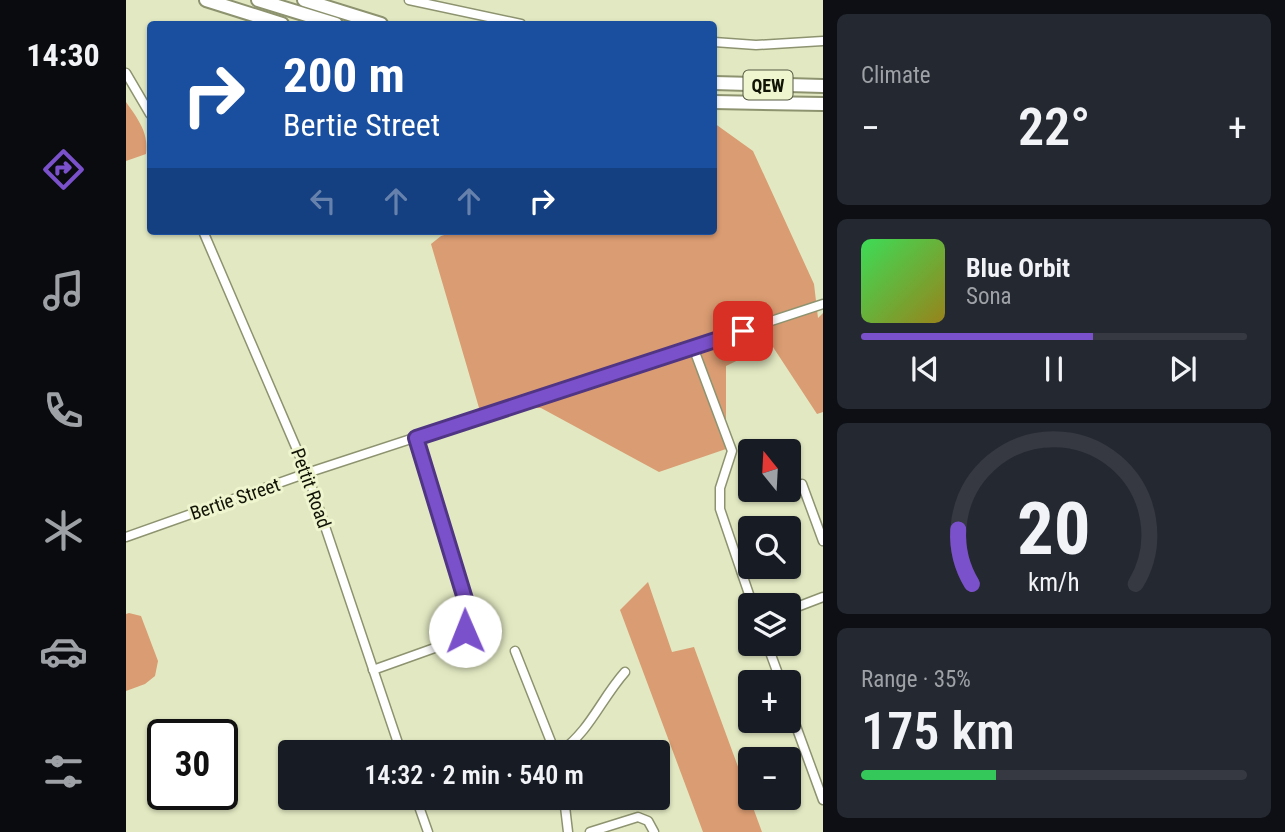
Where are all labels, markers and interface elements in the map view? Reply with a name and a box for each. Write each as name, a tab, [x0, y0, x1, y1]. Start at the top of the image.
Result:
text: 14:30	[26, 36, 100, 74]
text: 200 m	[283, 47, 405, 104]
icon: right	[168, 49, 259, 140]
text: Climate	[861, 62, 931, 89]
road number: QEW	[744, 70, 792, 100]
text: 22°	[1018, 97, 1090, 158]
text: Bertie Street	[283, 106, 440, 144]
text: −	[861, 106, 880, 150]
text: +	[1228, 106, 1247, 150]
icon: directions	[39, 145, 88, 194]
icon: left	[304, 182, 342, 220]
icon: ahead	[377, 182, 415, 220]
icon: ahead	[450, 182, 488, 220]
icon: right	[523, 182, 561, 220]
text: Blue Orbit	[966, 253, 1070, 283]
icon: music	[39, 266, 88, 315]
text: Sona	[966, 283, 1012, 310]
pin	[713, 301, 773, 361]
icon: arrive	[724, 312, 762, 350]
icon: previous	[906, 350, 944, 388]
icon: pause	[1035, 350, 1073, 388]
icon: next	[1164, 350, 1202, 388]
icon: phone	[39, 386, 88, 435]
north arrow	[738, 439, 802, 502]
map controls	[738, 439, 801, 810]
street label: Pettit Road	[286, 445, 336, 531]
street label: Bertie Street	[187, 473, 283, 525]
text: 20	[1017, 487, 1091, 573]
icon: climate	[39, 506, 88, 555]
button: search	[738, 516, 801, 579]
text: km/h	[1028, 568, 1080, 597]
button: layers	[738, 593, 801, 656]
position arrow	[428, 594, 502, 668]
icon: car	[39, 627, 88, 676]
text: Range · 35%	[861, 666, 971, 693]
button: +	[738, 670, 801, 733]
text: 175 km	[861, 701, 1015, 762]
speed limit sign: 30	[147, 719, 238, 810]
icon: filters	[39, 747, 88, 796]
button: −	[738, 747, 801, 810]
text: 14:32 · 2 min · 540 m	[364, 760, 584, 790]

